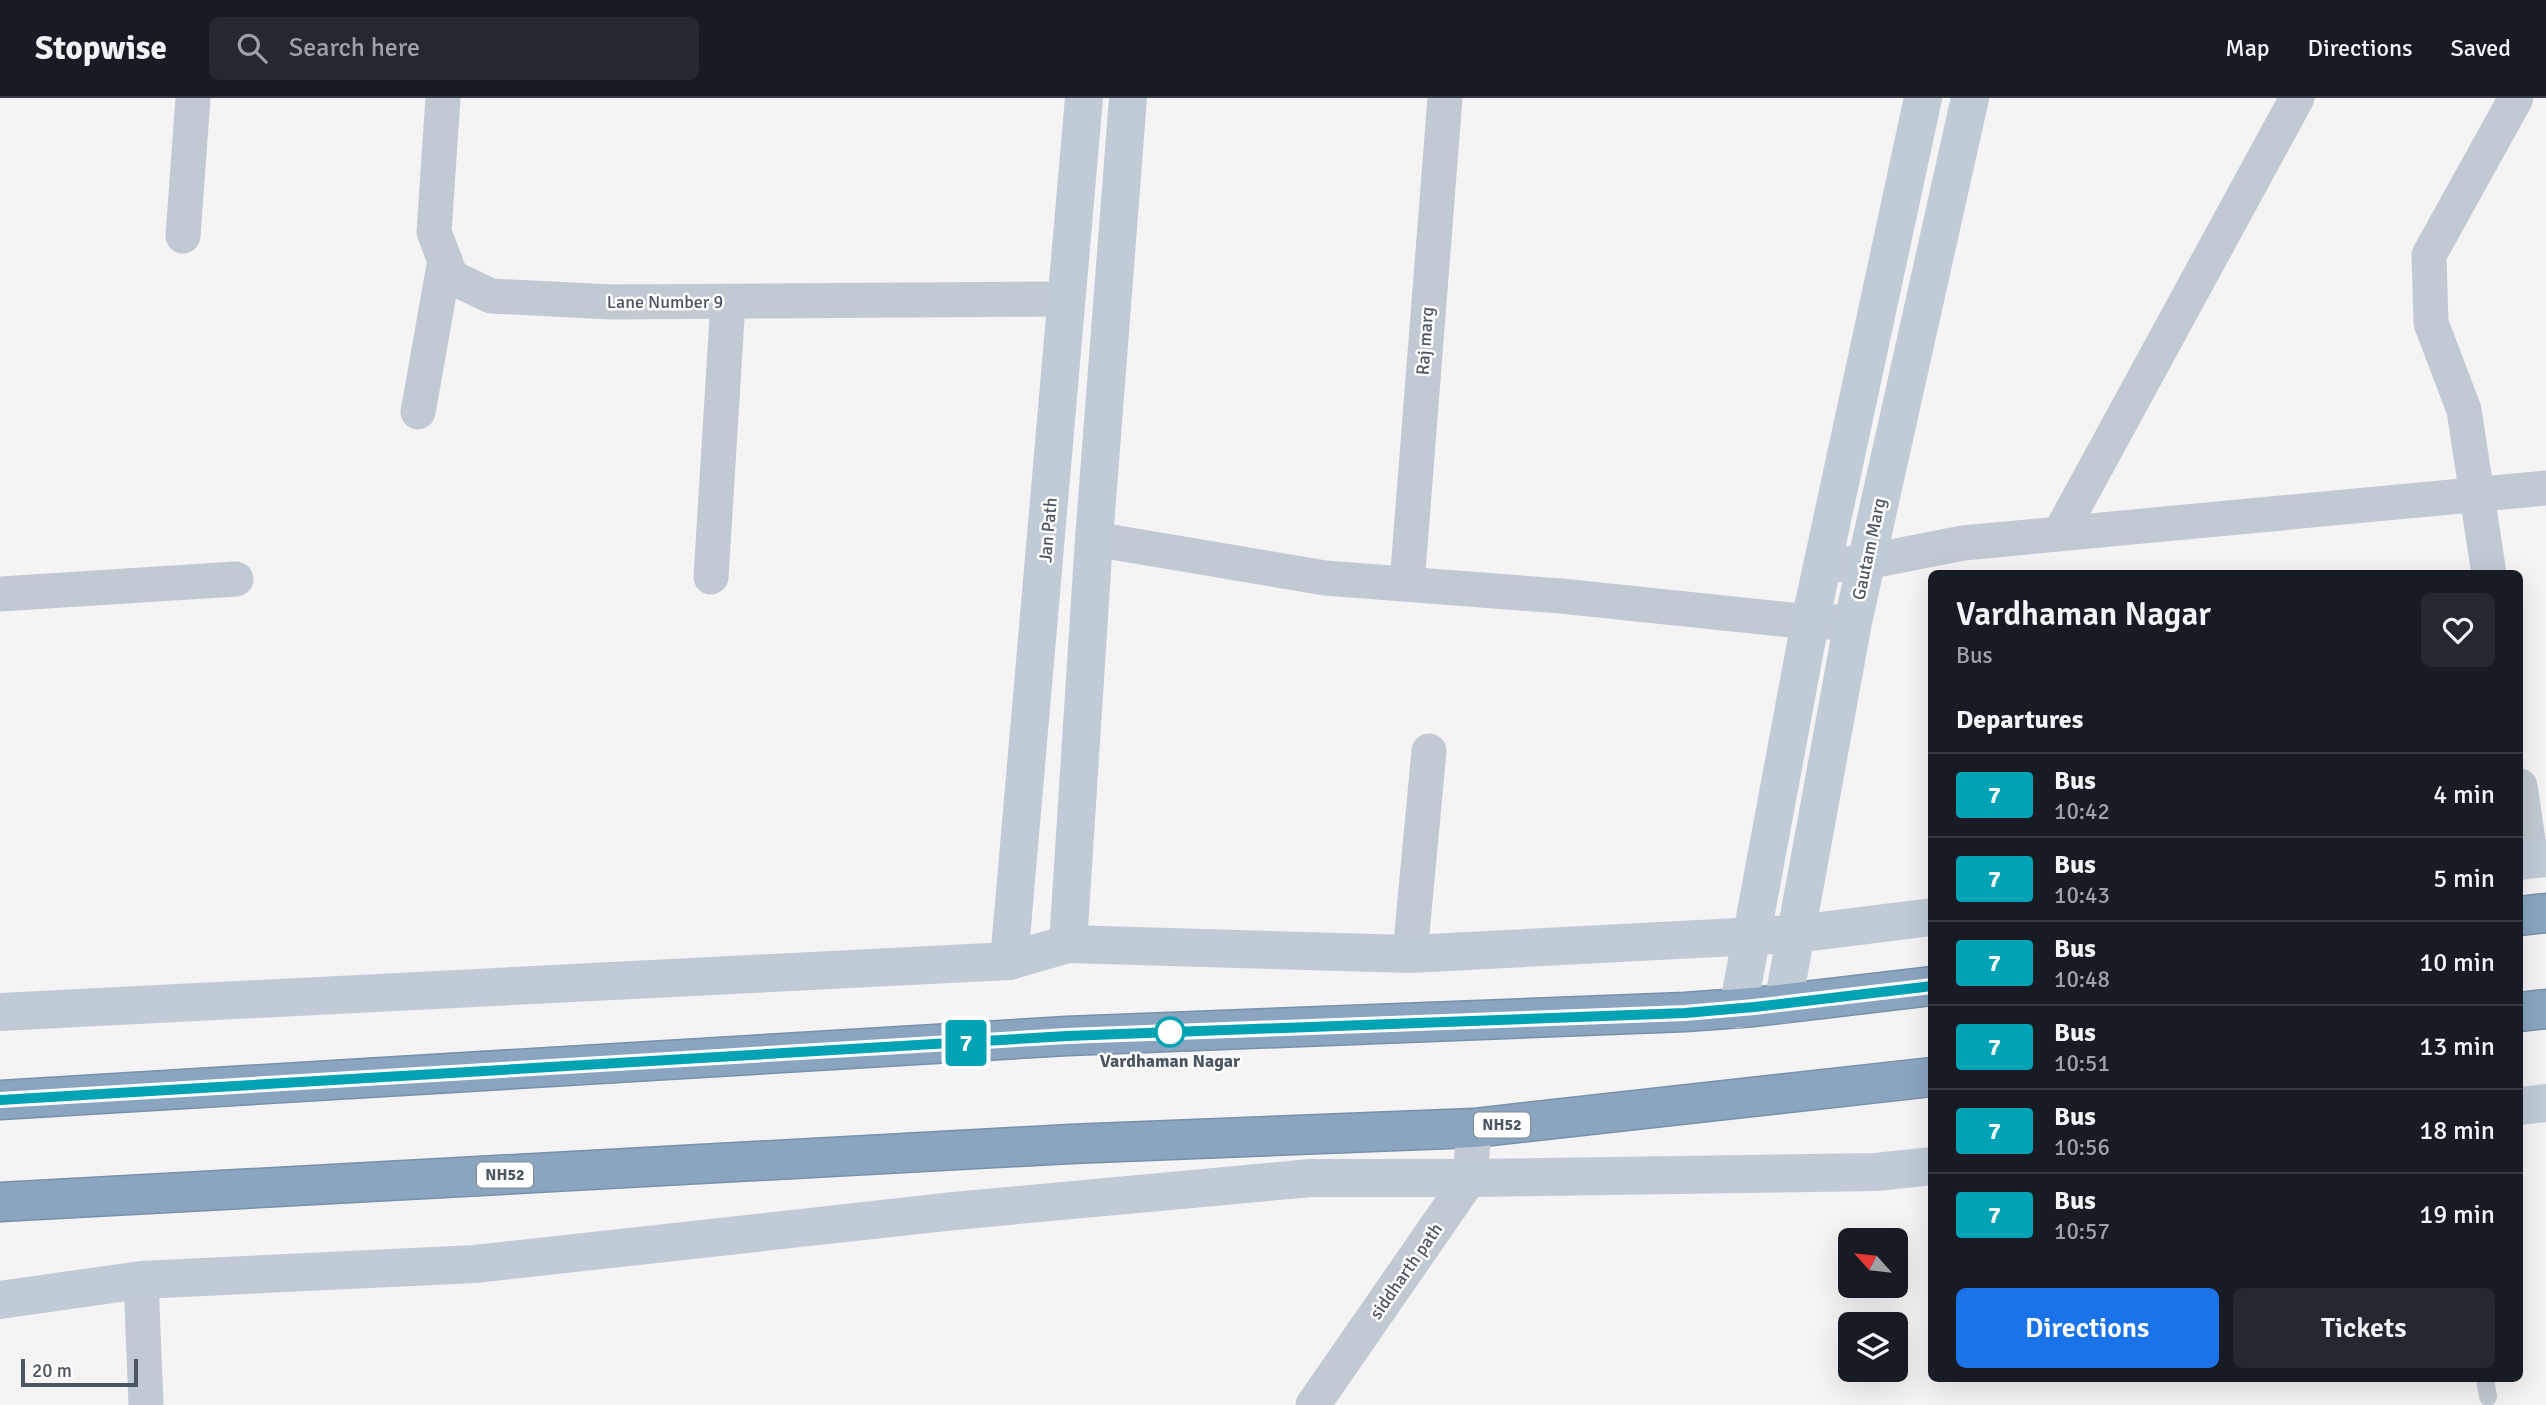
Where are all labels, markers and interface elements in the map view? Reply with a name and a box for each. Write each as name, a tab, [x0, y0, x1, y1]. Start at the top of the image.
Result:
search box	[209, 17, 699, 80]
text: Stopwise	[35, 28, 167, 69]
icon: search	[233, 29, 271, 67]
text: Search here	[289, 32, 420, 64]
text: Map	[2225, 33, 2270, 63]
text: Directions	[2308, 33, 2413, 63]
text: Saved	[2451, 33, 2511, 63]
street label: Lane Number 9	[607, 291, 723, 313]
street label: Raj marg	[1412, 306, 1438, 376]
street label: Jan Path	[1034, 496, 1062, 564]
street label: Gautam Marg	[1847, 496, 1891, 602]
button: heart	[2421, 593, 2495, 667]
text: Vardhaman Nagar	[1956, 594, 2211, 635]
text: Bus	[1956, 641, 1993, 670]
text: Departures	[1956, 704, 2083, 736]
text: Bus	[2054, 765, 2096, 797]
text: 4 min	[2433, 779, 2495, 811]
text: 7	[1988, 780, 2001, 810]
text: 10:42	[2054, 797, 2110, 826]
text: Bus	[2054, 849, 2096, 881]
text: 5 min	[2433, 863, 2495, 895]
text: 7	[1988, 864, 2001, 894]
text: 10:43	[2054, 881, 2110, 910]
text: Bus	[2054, 933, 2096, 965]
text: 10 min	[2419, 947, 2495, 979]
text: 7	[1988, 948, 2001, 978]
text: 10:48	[2054, 965, 2110, 994]
marker: Vardhaman Nagar	[1155, 1017, 1185, 1047]
text: Bus	[2054, 1017, 2096, 1049]
line badge: 7	[943, 1020, 989, 1066]
text: 7	[960, 1028, 972, 1058]
text: 13 min	[2419, 1031, 2495, 1063]
text: 7	[1988, 1032, 2001, 1062]
text: 10:51	[2054, 1049, 2110, 1078]
place label: Vardhaman Nagar	[1100, 1050, 1241, 1072]
text: Bus	[2054, 1101, 2096, 1133]
road number: NH52	[1474, 1113, 1530, 1138]
text: 18 min	[2419, 1115, 2495, 1147]
text: 7	[1988, 1116, 2001, 1146]
text: 10:56	[2054, 1133, 2110, 1162]
road number: NH52	[477, 1162, 533, 1188]
text: Bus	[2054, 1185, 2096, 1217]
text: 19 min	[2419, 1199, 2495, 1231]
text: 7	[1988, 1200, 2001, 1230]
text: 10:57	[2054, 1217, 2110, 1246]
street label: siddharth path	[1365, 1219, 1447, 1323]
north arrow	[1838, 1228, 1908, 1298]
map controls	[1838, 1228, 1908, 1382]
button: Directions	[1956, 1288, 2219, 1368]
button: Tickets	[2233, 1288, 2495, 1368]
button: layers	[1838, 1312, 1908, 1382]
scale bar	[21, 1356, 138, 1388]
text: 20 m	[32, 1359, 72, 1383]

